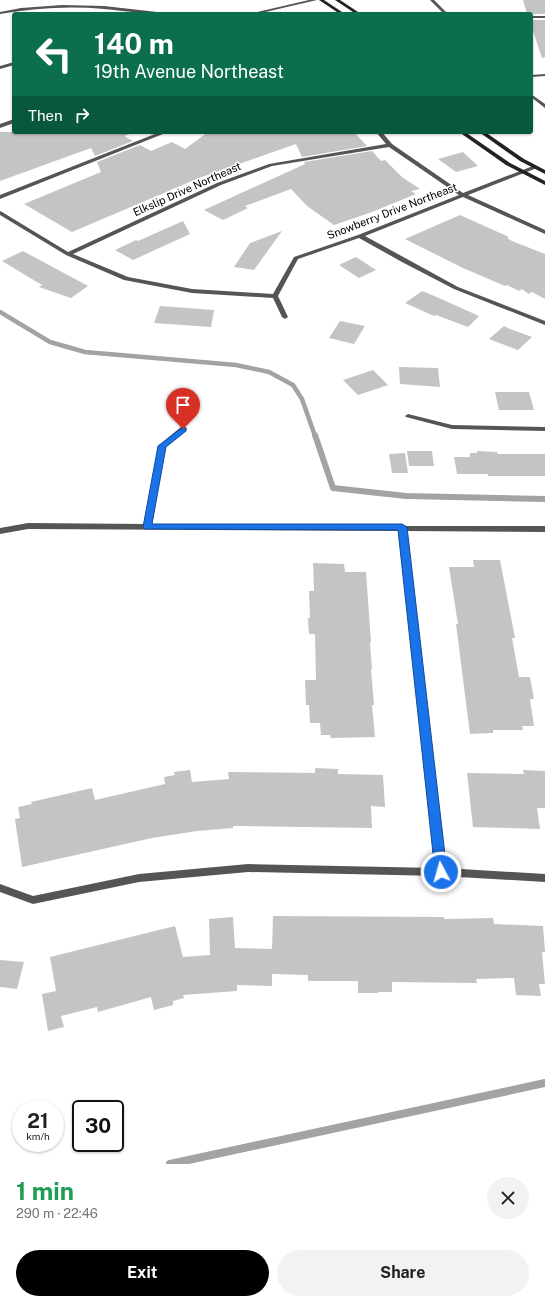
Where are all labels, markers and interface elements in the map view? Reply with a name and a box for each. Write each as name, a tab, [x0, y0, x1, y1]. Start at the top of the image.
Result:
text: 140 m	[94, 27, 174, 60]
icon: left	[28, 28, 80, 80]
text: 19th Avenue Northeast	[94, 61, 284, 82]
icon: right	[71, 104, 93, 126]
text: Then	[28, 107, 63, 124]
street label: Elkslip Drive Northeast	[131, 160, 243, 218]
street label: Snowberry Drive Northeast	[325, 181, 459, 241]
pin	[166, 388, 200, 429]
icon: arrive	[172, 394, 194, 416]
position arrow	[420, 851, 462, 893]
speed limit sign: 30	[72, 1100, 124, 1152]
text: 21	[27, 1109, 49, 1133]
text: km/h	[26, 1130, 50, 1142]
text: 1 min	[16, 1177, 74, 1205]
button: close	[487, 1177, 529, 1219]
text: 290 m · 22:46	[16, 1206, 98, 1221]
button: Exit	[16, 1250, 269, 1296]
button: Share	[277, 1250, 529, 1296]

